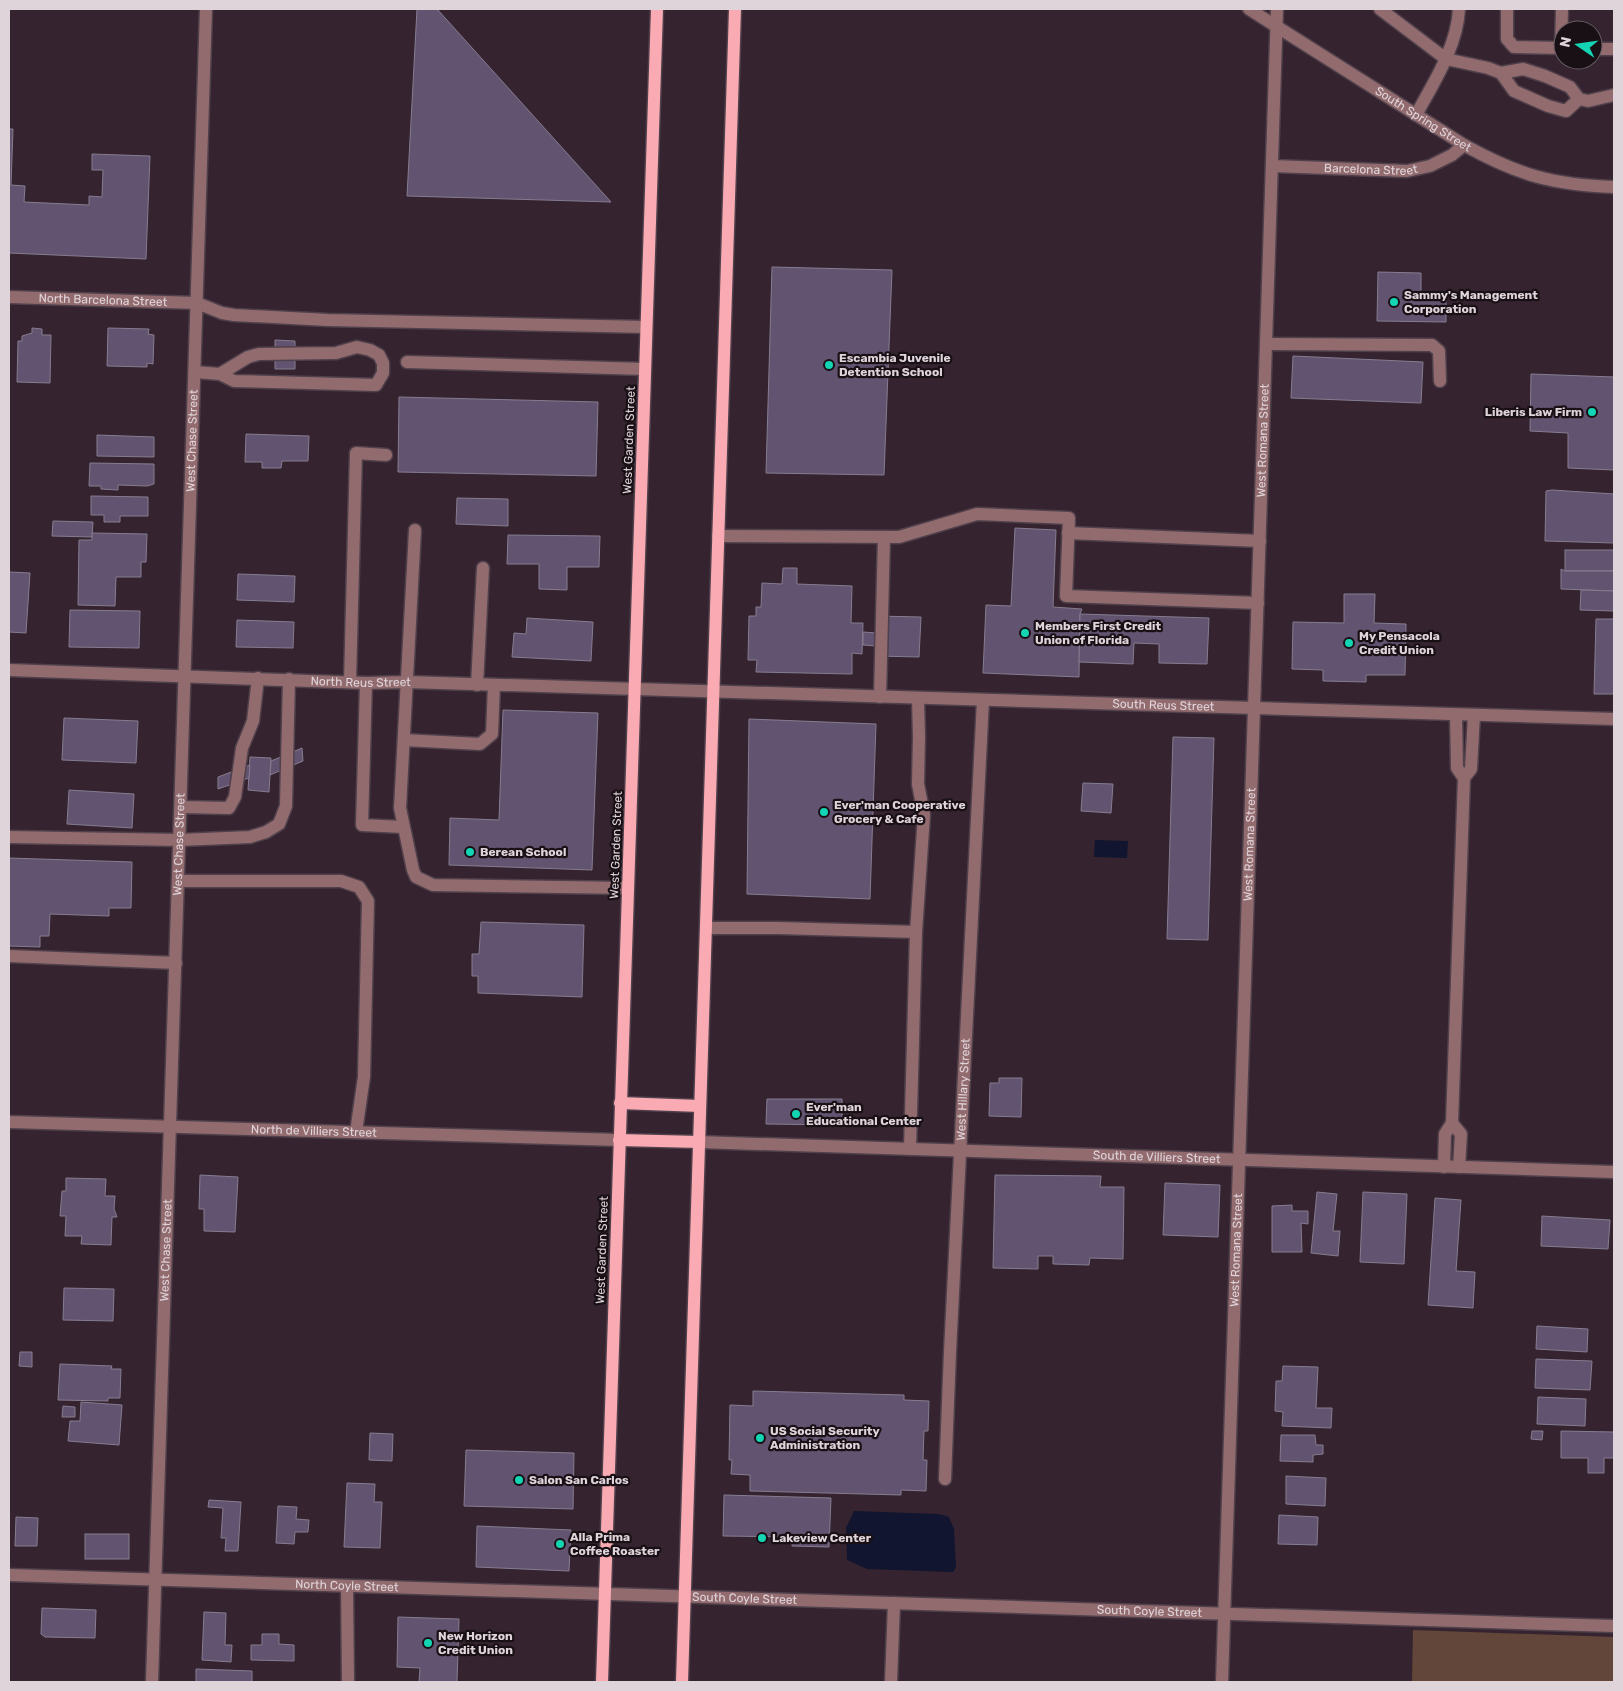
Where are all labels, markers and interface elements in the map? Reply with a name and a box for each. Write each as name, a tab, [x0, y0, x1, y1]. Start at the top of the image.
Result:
north arrow	[1553, 20, 1603, 70]
text: N	[1556, 35, 1575, 49]
street label: South Spring Street	[1373, 84, 1474, 155]
street label: Barcelona Street	[1324, 161, 1419, 178]
place label: Sammy's Management Corporation	[1404, 288, 1538, 316]
street label: North Barcelona Street	[38, 291, 168, 309]
marker: Sammy's Management Corporation	[1388, 296, 1400, 308]
place label: Escambia Juvenile Detention School	[839, 351, 951, 379]
marker: Escambia Juvenile Detention School	[823, 359, 835, 371]
street label: West Romana Street	[1254, 383, 1272, 498]
street label: West Garden Street	[620, 386, 638, 494]
street label: West Chase Street	[183, 389, 201, 492]
place label: Liberis Law Firm	[1485, 405, 1582, 419]
marker: Liberis Law Firm	[1586, 406, 1598, 418]
place label: Members First Credit Union of Florida	[1035, 619, 1161, 647]
marker: Members First Credit Union of Florida	[1019, 627, 1031, 639]
place label: My Pensacola Credit Union	[1359, 629, 1440, 657]
marker: My Pensacola Credit Union	[1343, 637, 1355, 649]
street label: North Reus Street	[310, 674, 411, 690]
street label: South Reus Street	[1112, 697, 1215, 714]
street label: West Romana Street	[1241, 787, 1258, 901]
street label: West Garden Street	[607, 791, 625, 899]
street label: West Chase Street	[170, 793, 188, 896]
place label: Ever'man Cooperative Grocery & Cafe	[834, 798, 966, 826]
marker: Ever'man Cooperative Grocery & Cafe	[818, 806, 830, 818]
place label: Berean School	[480, 845, 566, 859]
marker: Berean School	[464, 846, 476, 858]
street label: West Hillary Street	[954, 1038, 973, 1141]
place label: Ever'man Educational Center	[806, 1100, 922, 1128]
marker: Ever'man Educational Center	[790, 1108, 802, 1120]
street label: North de Villiers Street	[251, 1122, 377, 1140]
street label: South de Villiers Street	[1093, 1148, 1221, 1166]
street label: West Romana Street	[1227, 1193, 1245, 1307]
street label: West Garden Street	[593, 1196, 611, 1304]
street label: West Chase Street	[157, 1199, 175, 1302]
place label: US Social Security Administration	[770, 1424, 880, 1452]
marker: US Social Security Administration	[754, 1432, 766, 1444]
place label: Salon San Carlos	[529, 1473, 629, 1487]
marker: Salon San Carlos	[513, 1474, 525, 1486]
place label: Alla Prima Coffee Roaster	[570, 1530, 660, 1558]
place label: Lakeview Center	[772, 1531, 872, 1545]
marker: Lakeview Center	[756, 1532, 768, 1544]
marker: Alla Prima Coffee Roaster	[554, 1538, 566, 1550]
street label: North Coyle Street	[295, 1577, 399, 1594]
street label: South Coyle Street	[692, 1590, 798, 1607]
street label: South Coyle Street	[1097, 1603, 1203, 1620]
place label: New Horizon Credit Union	[438, 1629, 513, 1657]
marker: New Horizon Credit Union	[422, 1637, 434, 1649]

